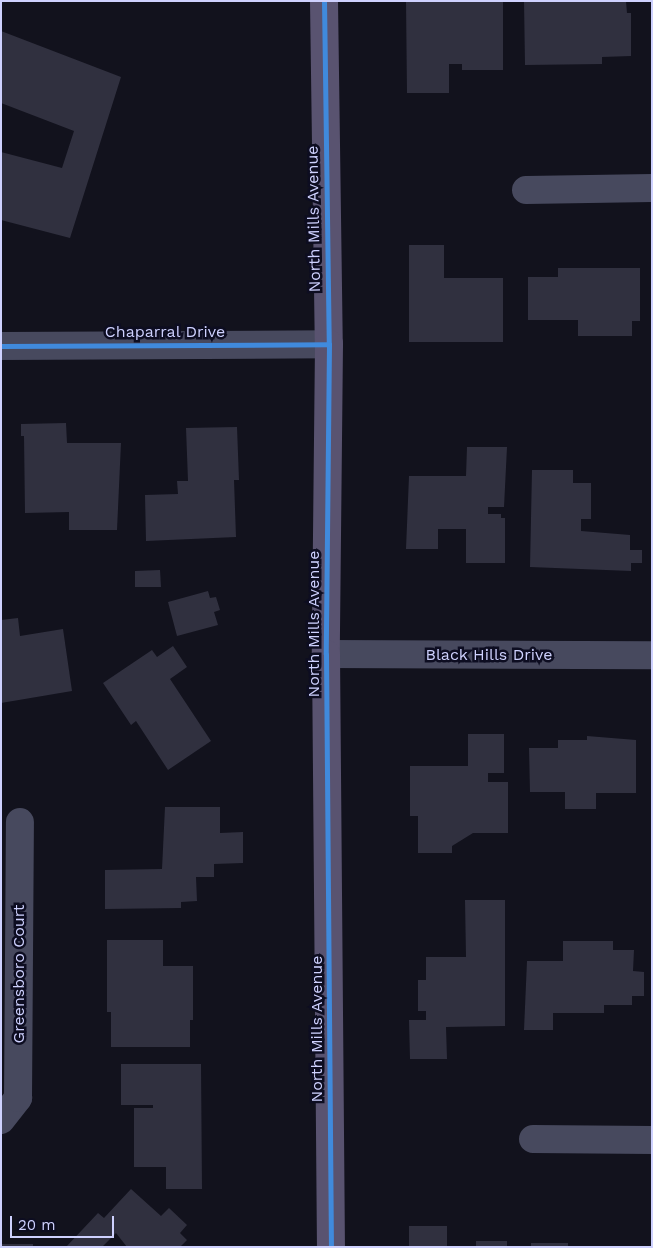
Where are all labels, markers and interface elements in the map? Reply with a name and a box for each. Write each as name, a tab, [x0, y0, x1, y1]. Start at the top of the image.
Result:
street label: North Mills Avenue	[303, 145, 325, 293]
street label: Chaparral Drive	[104, 322, 226, 342]
street label: North Mills Avenue	[304, 550, 324, 698]
street label: Black Hills Drive	[425, 645, 553, 665]
street label: Greensboro Court	[9, 905, 29, 1043]
street label: North Mills Avenue	[307, 955, 327, 1103]
scale bar	[12, 1206, 116, 1238]
text: 20 m	[18, 1216, 56, 1234]

